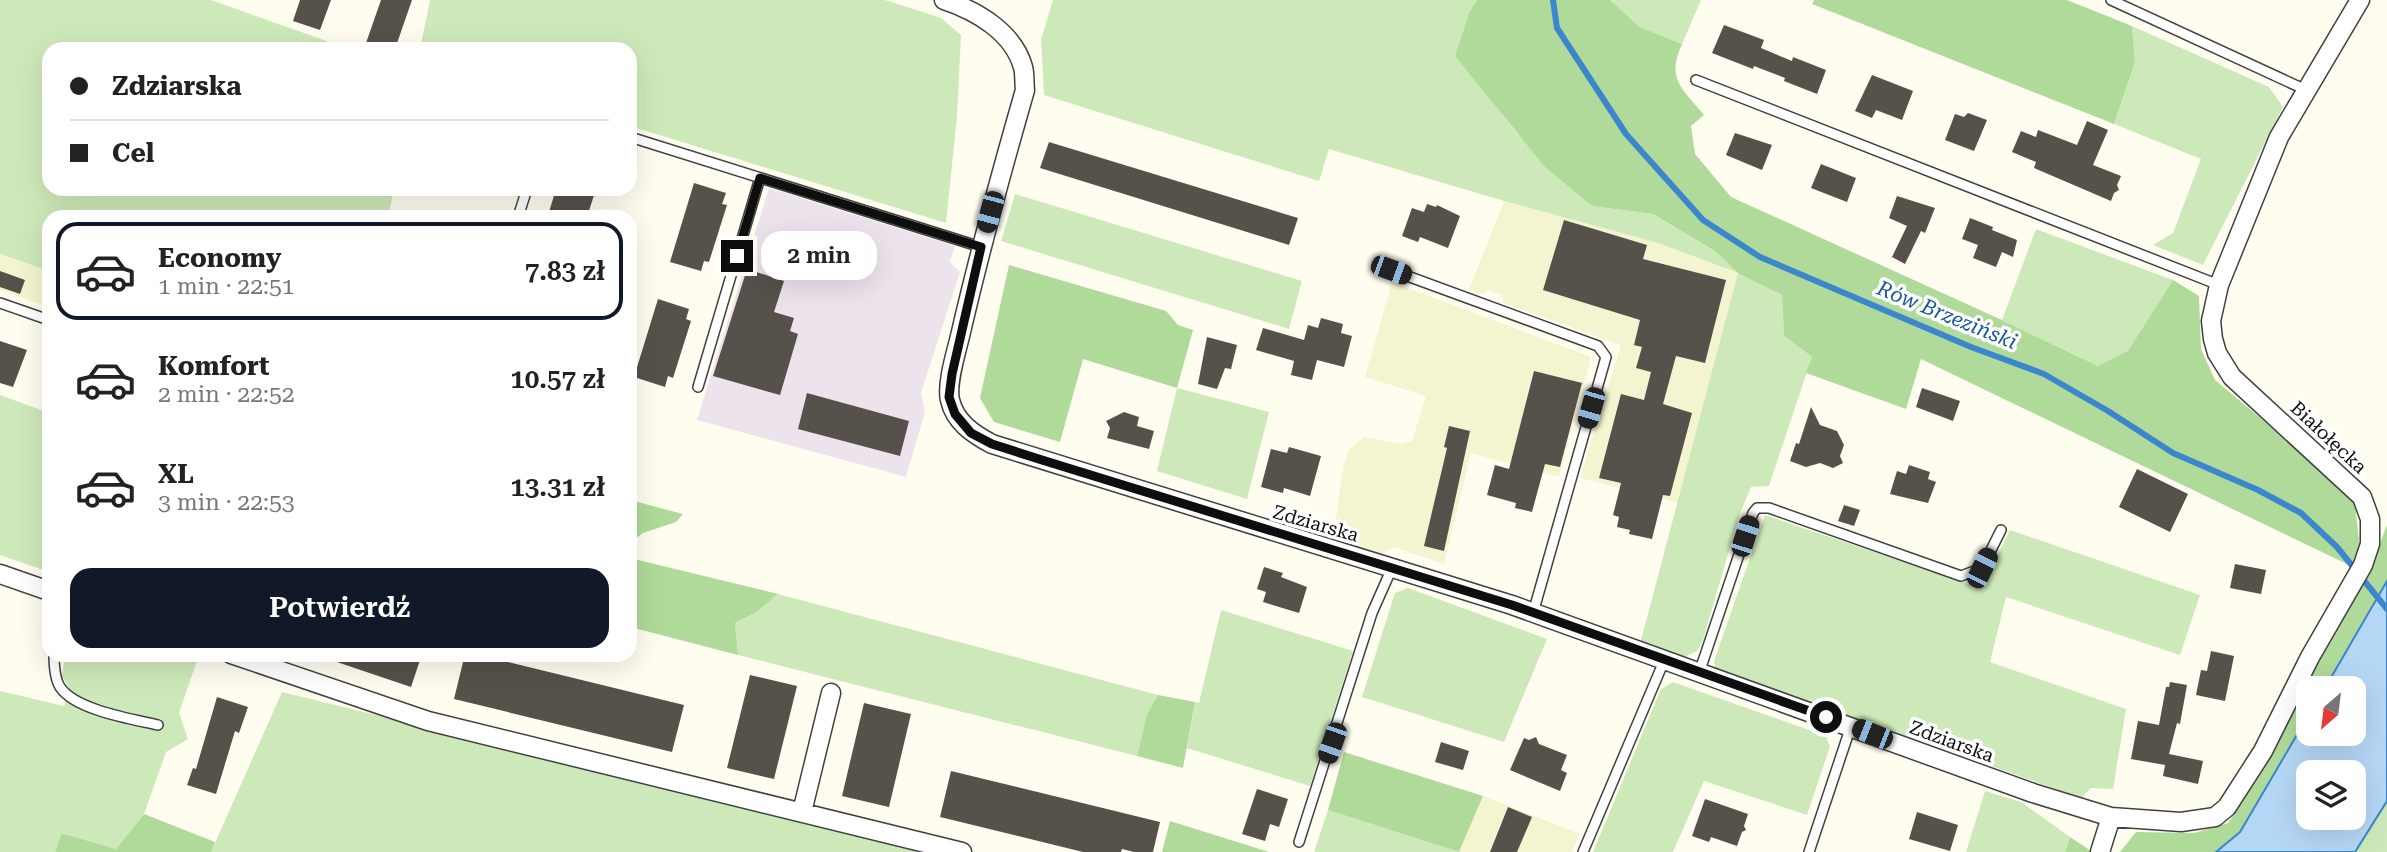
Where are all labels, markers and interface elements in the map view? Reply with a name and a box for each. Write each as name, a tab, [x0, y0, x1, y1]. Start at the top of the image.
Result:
text: Zdziarska	[112, 71, 242, 101]
text: Cel	[112, 138, 154, 168]
car	[975, 189, 1006, 235]
callout: 2 min	[762, 232, 877, 280]
icon: car	[74, 240, 137, 303]
route end	[721, 240, 753, 272]
text: 2 min	[787, 242, 851, 269]
text: Economy	[158, 243, 281, 273]
car	[1368, 253, 1415, 287]
text: 7.83 zł	[525, 256, 605, 286]
text: 1 min · 22:51	[158, 273, 295, 300]
water label: Rów Brzeziński	[1873, 276, 2020, 354]
icon: car	[74, 348, 137, 411]
text: Komfort	[158, 351, 270, 381]
text: 10.57 zł	[510, 364, 605, 394]
text: 2 min · 22:52	[158, 381, 295, 408]
car	[1576, 385, 1607, 431]
street label: Białołęcka	[2286, 396, 2372, 479]
icon: car	[74, 456, 137, 519]
text: XL	[158, 459, 194, 489]
text: 13.31 zł	[510, 472, 605, 502]
text: 3 min · 22:53	[158, 489, 295, 516]
street label: Zdziarska	[1270, 500, 1362, 547]
car	[1729, 513, 1762, 559]
car	[1964, 545, 2001, 591]
button: Potwierdź	[70, 568, 609, 648]
north arrow	[2296, 676, 2366, 746]
map controls	[2296, 676, 2366, 830]
route start	[1810, 701, 1842, 733]
car	[1849, 716, 1896, 752]
street label: Zdziarska	[1907, 716, 1998, 768]
car	[1316, 720, 1349, 766]
button: layers	[2296, 760, 2366, 830]

